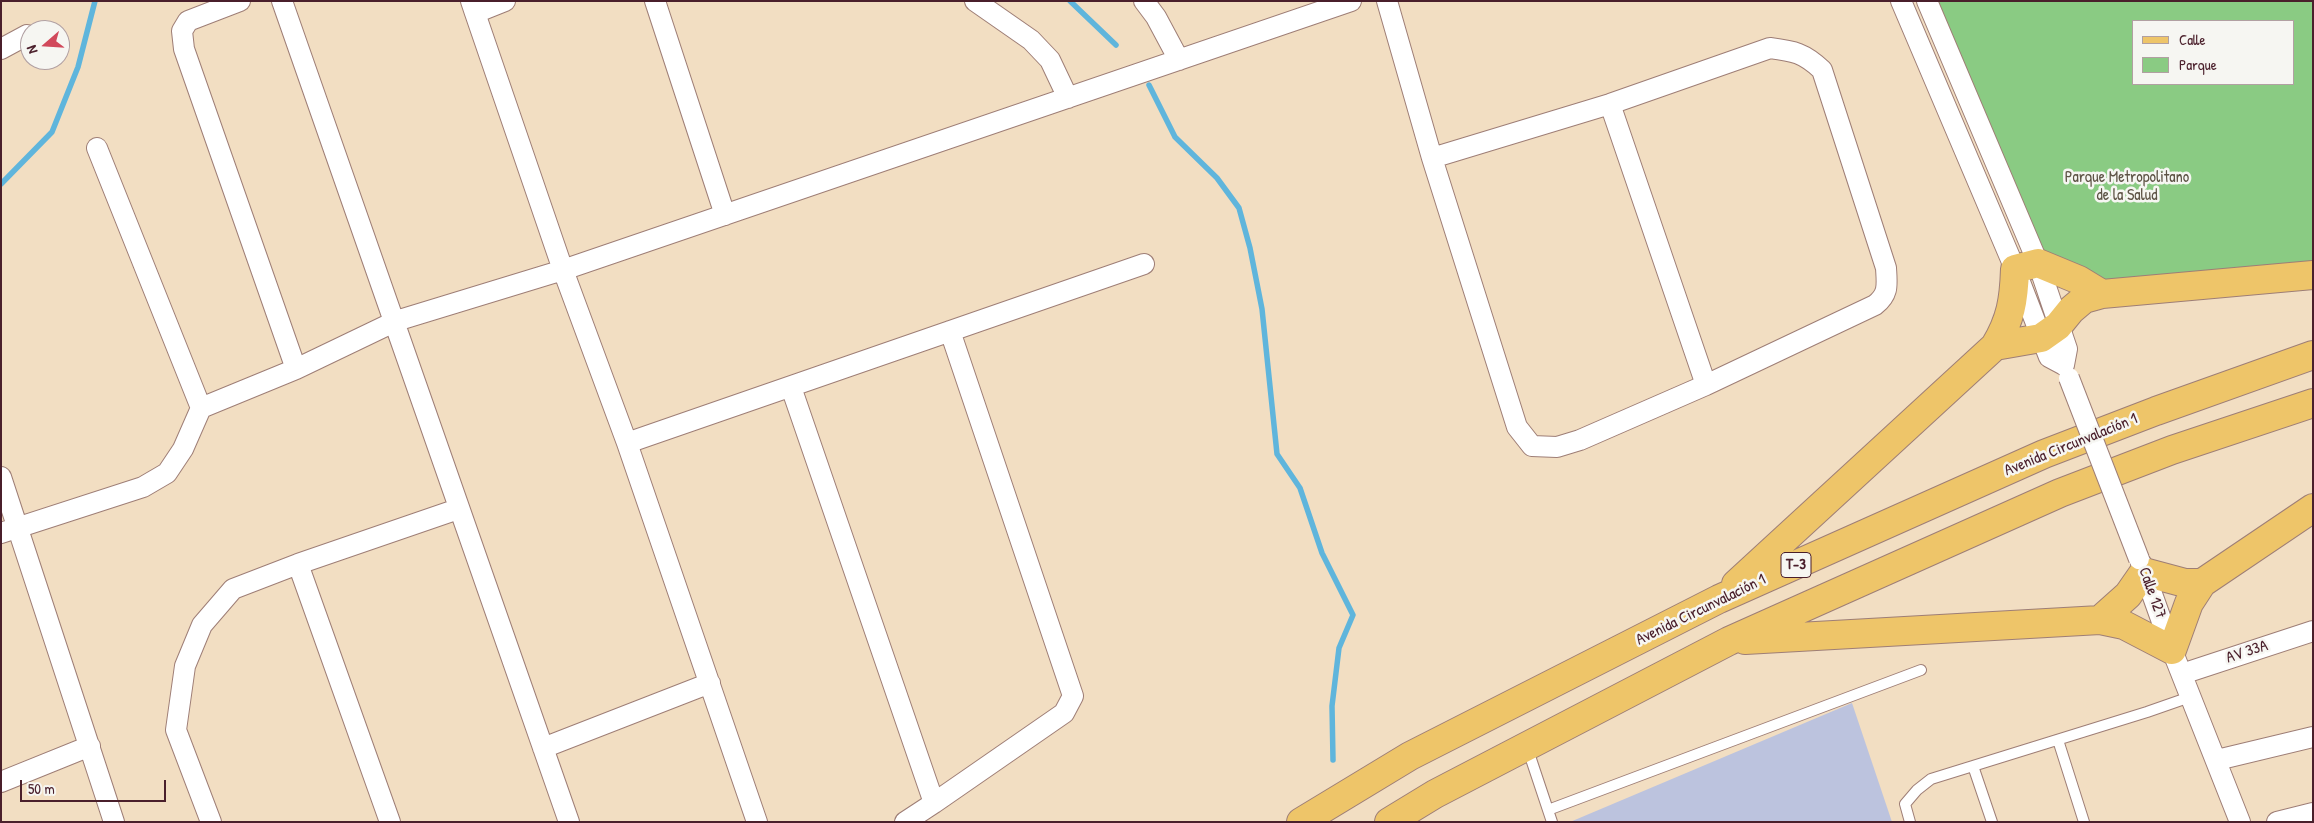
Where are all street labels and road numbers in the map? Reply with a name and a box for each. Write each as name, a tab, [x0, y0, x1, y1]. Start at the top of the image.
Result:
street label: Avenida Circunvalación 1	[2002, 409, 2140, 481]
road number: T-3	[1781, 552, 1811, 578]
street label: Calle 127	[2134, 565, 2170, 621]
street label: Avenida Circunvalación 1	[1633, 570, 1769, 650]
street label: AV 33A	[2224, 636, 2270, 668]

